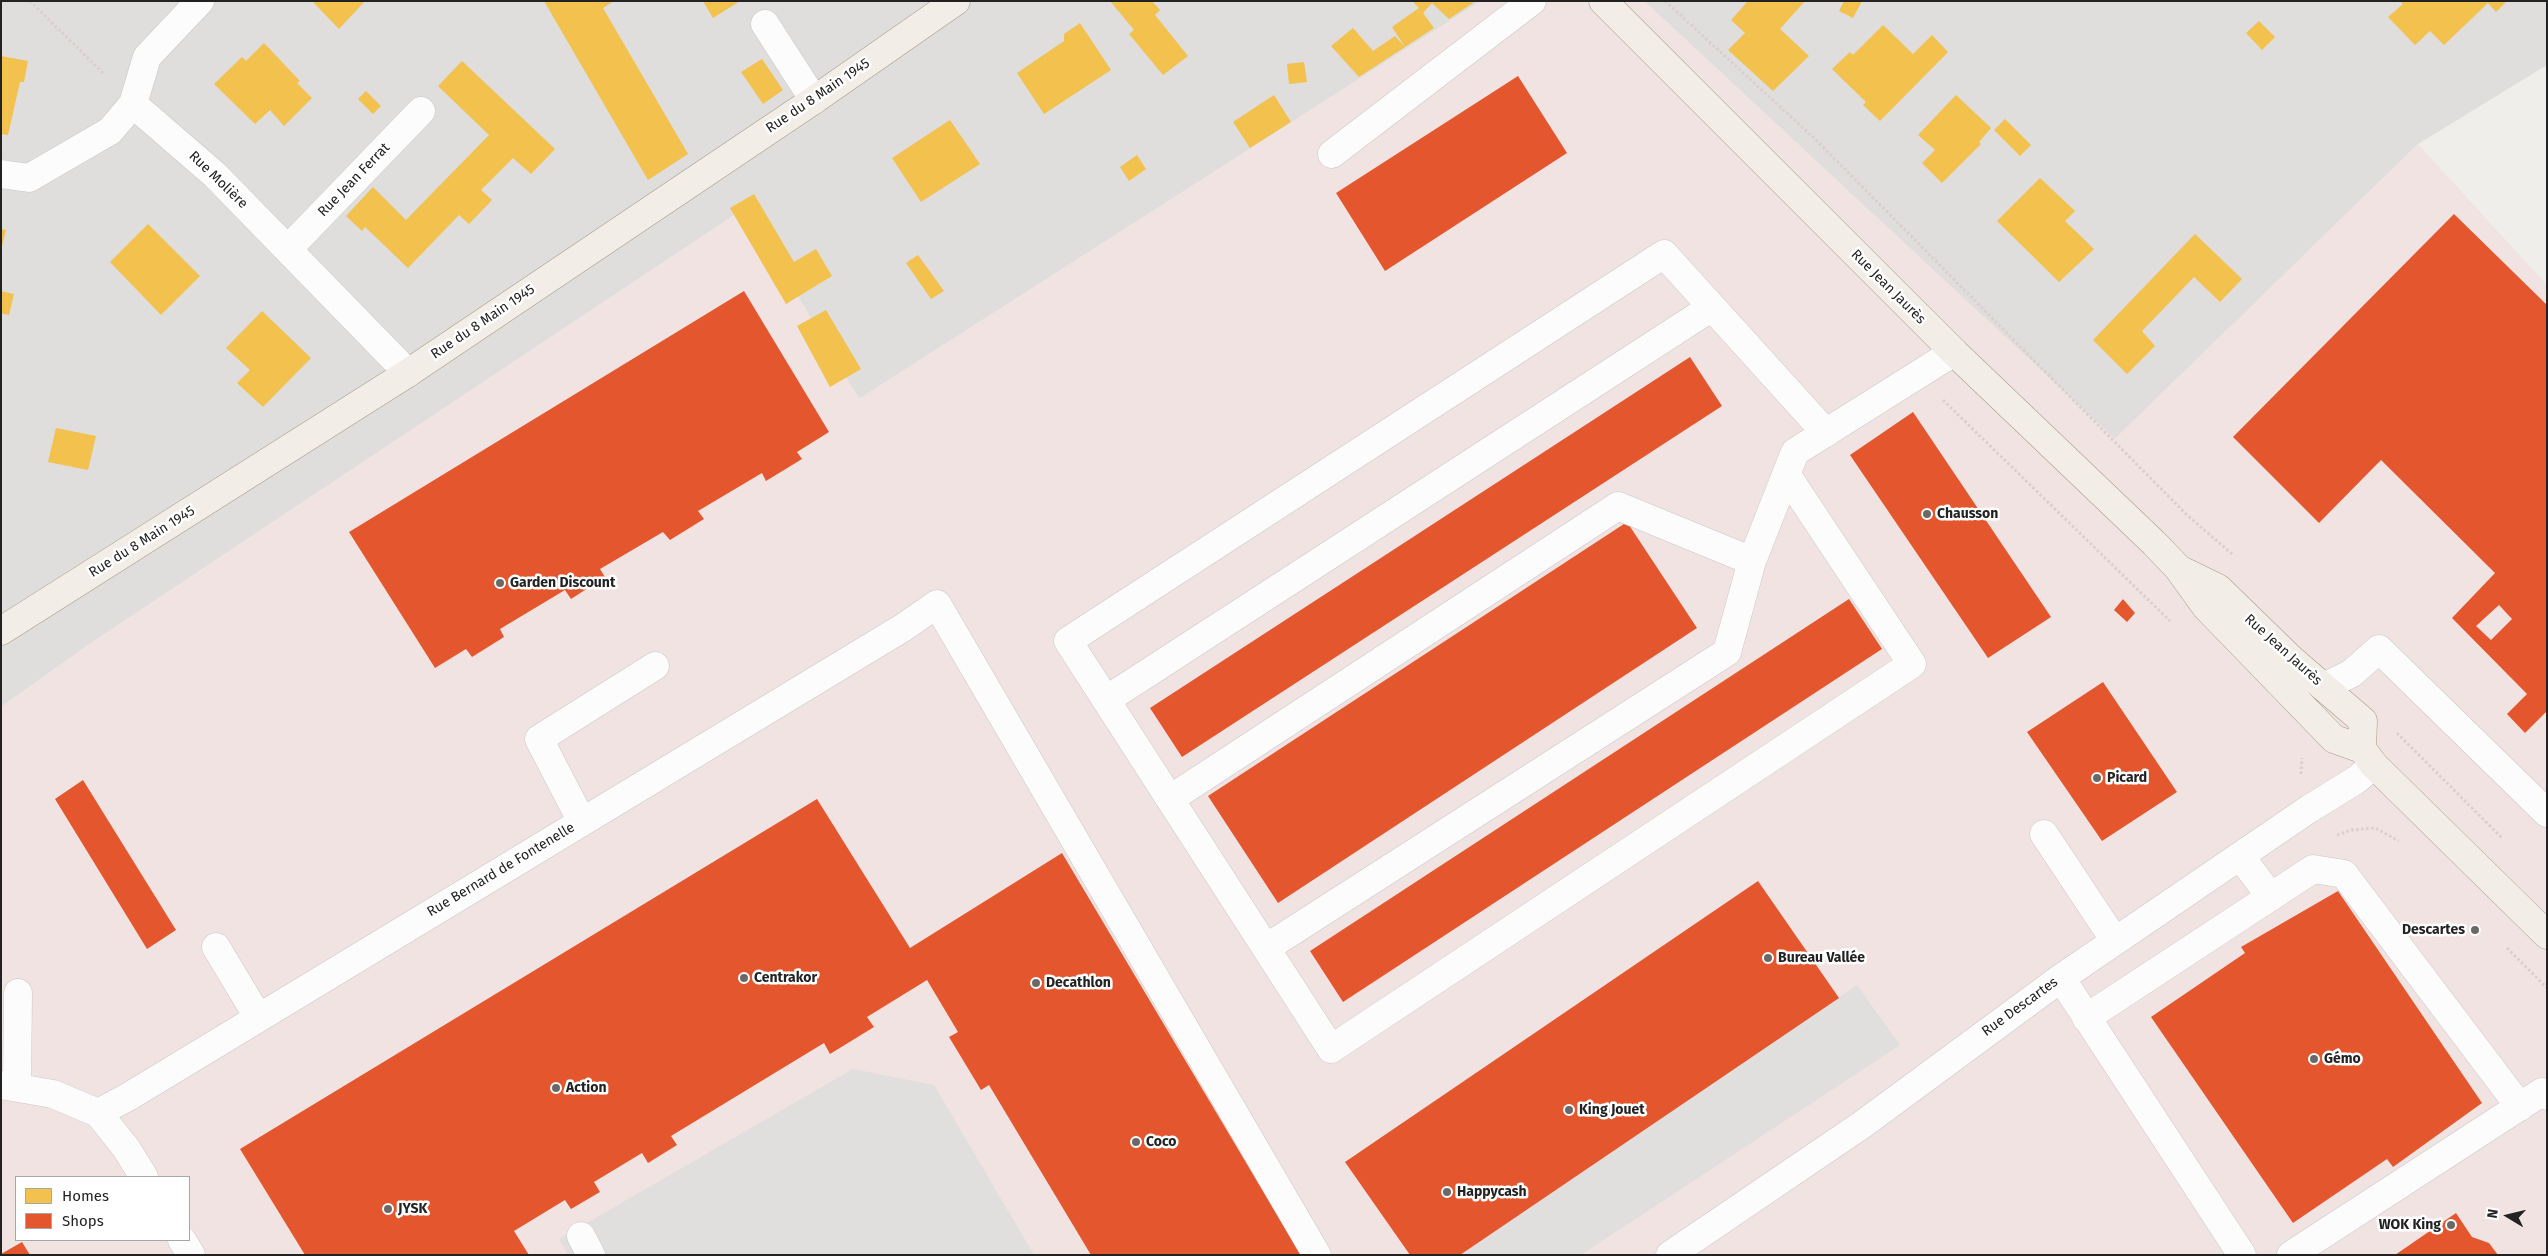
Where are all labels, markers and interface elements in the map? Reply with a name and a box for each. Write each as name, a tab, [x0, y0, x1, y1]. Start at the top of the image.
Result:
street label: Rue du 8 Main 1945	[763, 55, 873, 137]
street label: Rue Jean Ferrat	[315, 140, 393, 220]
street label: Rue Molière	[185, 148, 251, 212]
street label: Rue Jean Jaurès	[1847, 246, 1929, 328]
street label: Rue du 8 Main 1945	[428, 281, 538, 363]
street label: Rue du 8 Main 1945	[86, 503, 198, 581]
place label: Chausson	[1937, 506, 1998, 522]
marker: Chausson	[1921, 508, 1933, 520]
place label: Garden Discount	[510, 575, 615, 591]
marker: Garden Discount	[494, 577, 506, 589]
street label: Rue Jean Jaurès	[2241, 611, 2325, 689]
place label: Picard	[2107, 770, 2147, 786]
marker: Picard	[2091, 772, 2103, 784]
street label: Rue Bernard de Fontenelle	[424, 819, 578, 921]
place label: Descartes	[2402, 922, 2465, 938]
marker: Descartes	[2469, 924, 2481, 936]
place label: Bureau Vallée	[1778, 950, 1865, 966]
marker: Bureau Vallée	[1762, 952, 1774, 964]
place label: Centrakor	[754, 970, 817, 986]
marker: Centrakor	[738, 972, 750, 984]
street label: Rue Descartes	[1979, 974, 2061, 1040]
place label: Decathlon	[1046, 975, 1111, 991]
marker: Decathlon	[1030, 977, 1042, 989]
place label: Gémo	[2324, 1051, 2361, 1067]
marker: Gémo	[2308, 1053, 2320, 1065]
place label: Action	[566, 1080, 607, 1096]
marker: Action	[550, 1082, 562, 1094]
place label: King Jouet	[1579, 1102, 1645, 1118]
marker: King Jouet	[1563, 1104, 1575, 1116]
place label: Coco	[1146, 1134, 1177, 1150]
marker: Coco	[1130, 1136, 1142, 1148]
legend	[15, 1176, 190, 1241]
place label: Happycash	[1457, 1184, 1527, 1200]
marker: Happycash	[1441, 1186, 1453, 1198]
text: Homes	[62, 1187, 109, 1205]
north arrow	[2483, 1191, 2533, 1241]
place label: JYSK	[398, 1201, 427, 1217]
marker: JYSK	[382, 1203, 394, 1215]
text: N	[2484, 1208, 2502, 1220]
text: Shops	[62, 1212, 104, 1230]
place label: WOK King	[2379, 1217, 2441, 1233]
marker: WOK King	[2445, 1219, 2457, 1231]

